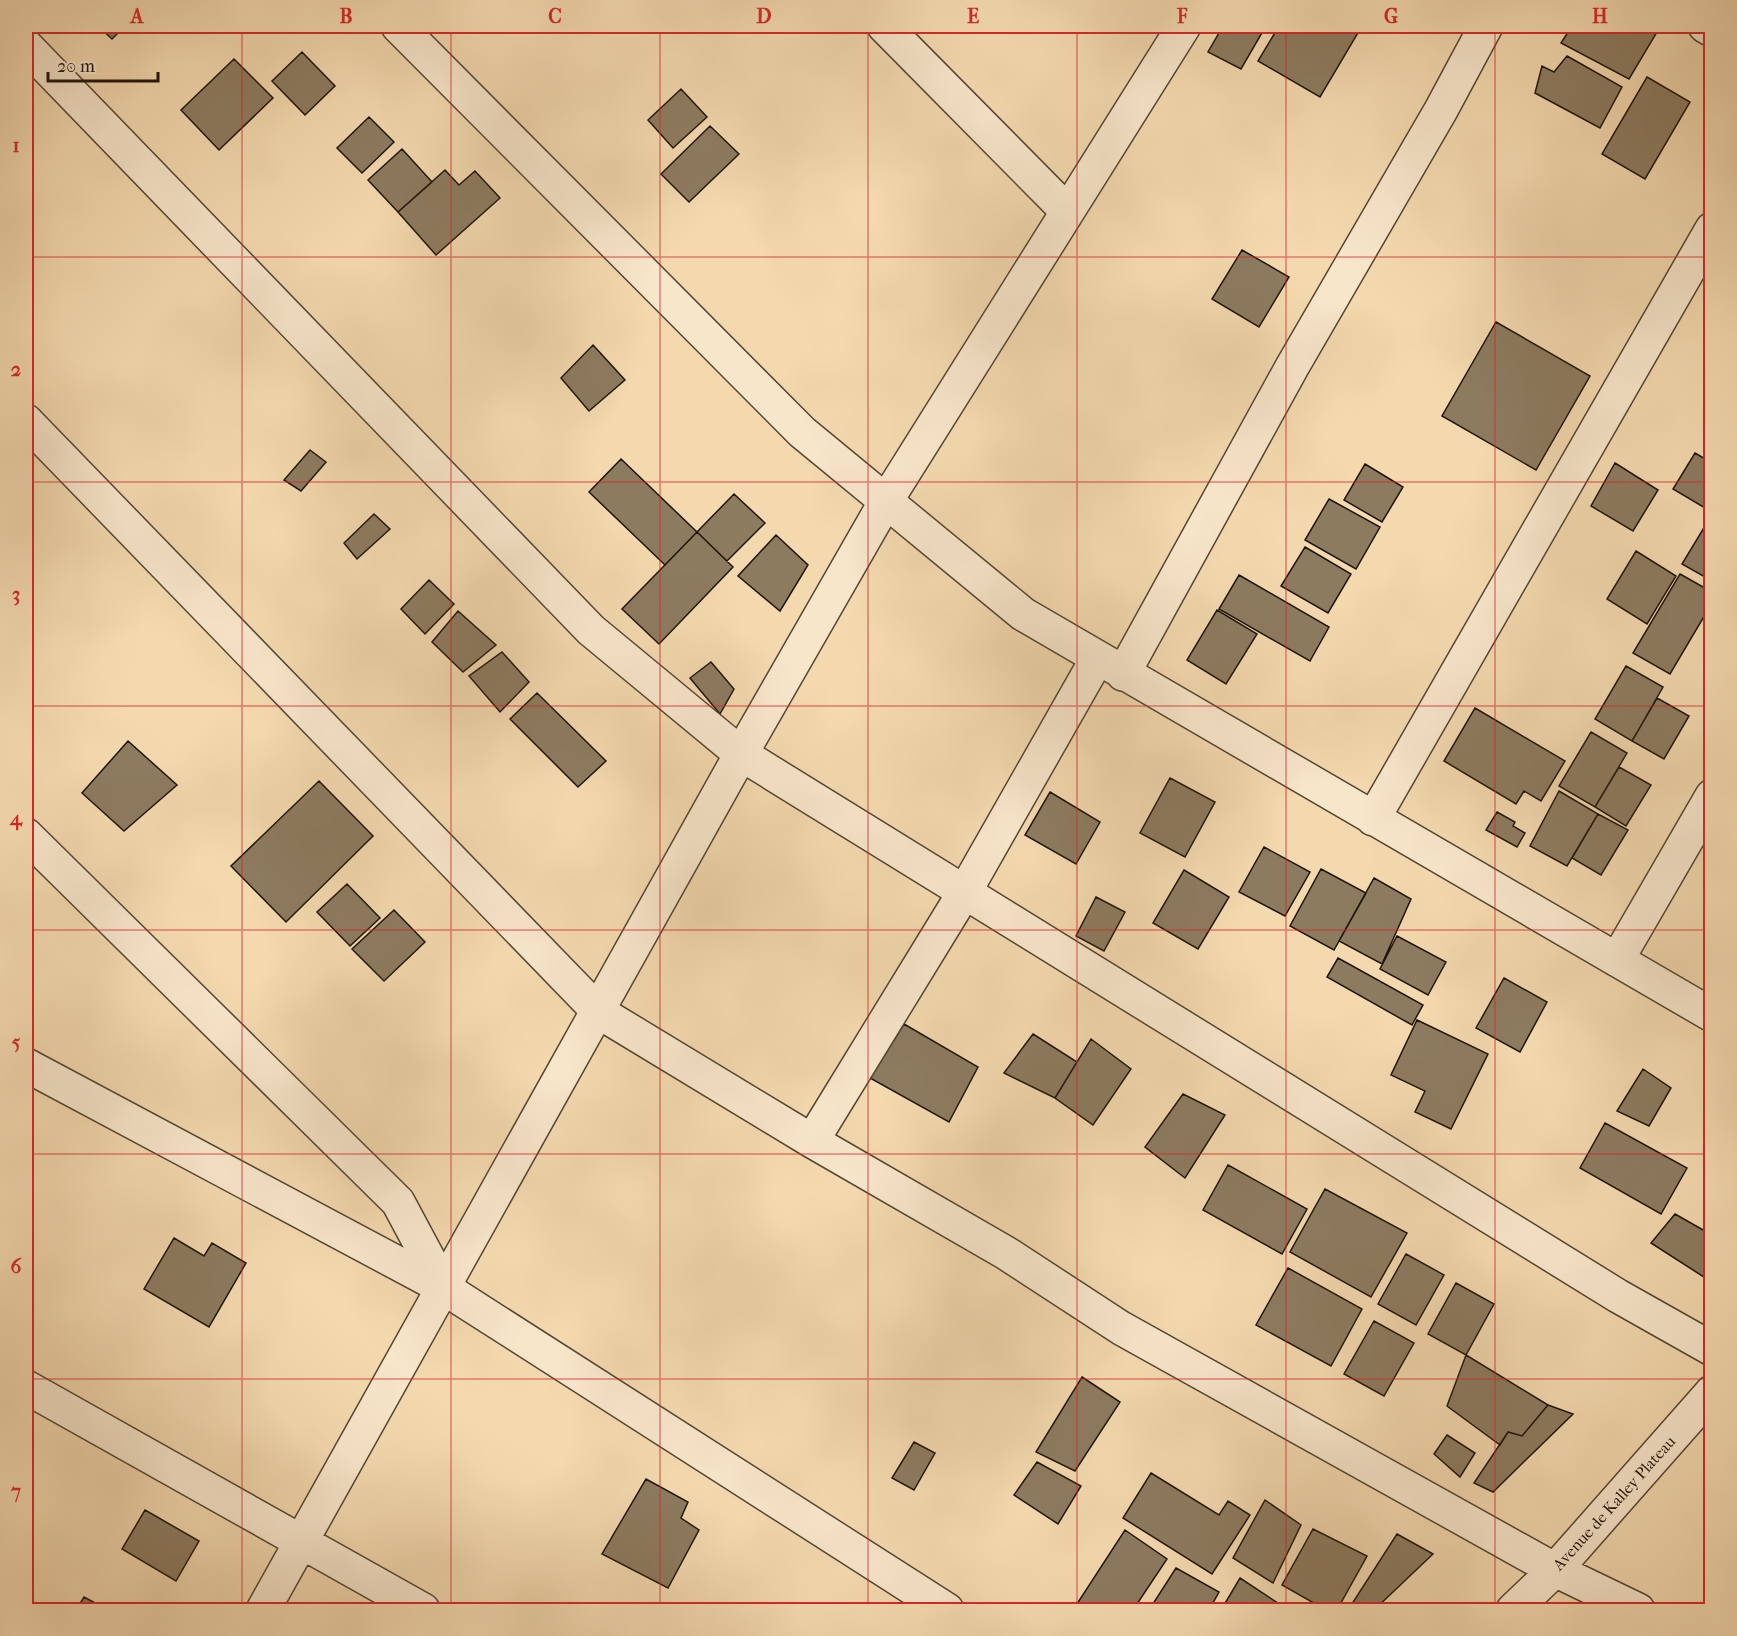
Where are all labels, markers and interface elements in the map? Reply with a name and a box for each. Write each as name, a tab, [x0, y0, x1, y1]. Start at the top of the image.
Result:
text: A	[129, 5, 145, 28]
text: B	[339, 5, 353, 28]
text: C	[548, 5, 562, 28]
text: D	[756, 5, 772, 28]
text: E	[967, 5, 979, 28]
text: F	[1176, 5, 1188, 28]
text: G	[1384, 5, 1398, 28]
text: H	[1592, 5, 1608, 28]
scale bar	[48, 45, 158, 83]
text: 20 m	[57, 56, 95, 77]
text: 1	[12, 134, 20, 157]
text: 2	[11, 358, 21, 381]
text: 3	[12, 583, 20, 606]
text: 4	[9, 807, 23, 831]
text: 5	[12, 1031, 21, 1054]
text: 6	[11, 1255, 23, 1278]
street label: Avenue de Kalley Plateau	[1548, 1432, 1679, 1575]
text: 7	[10, 1480, 21, 1503]

